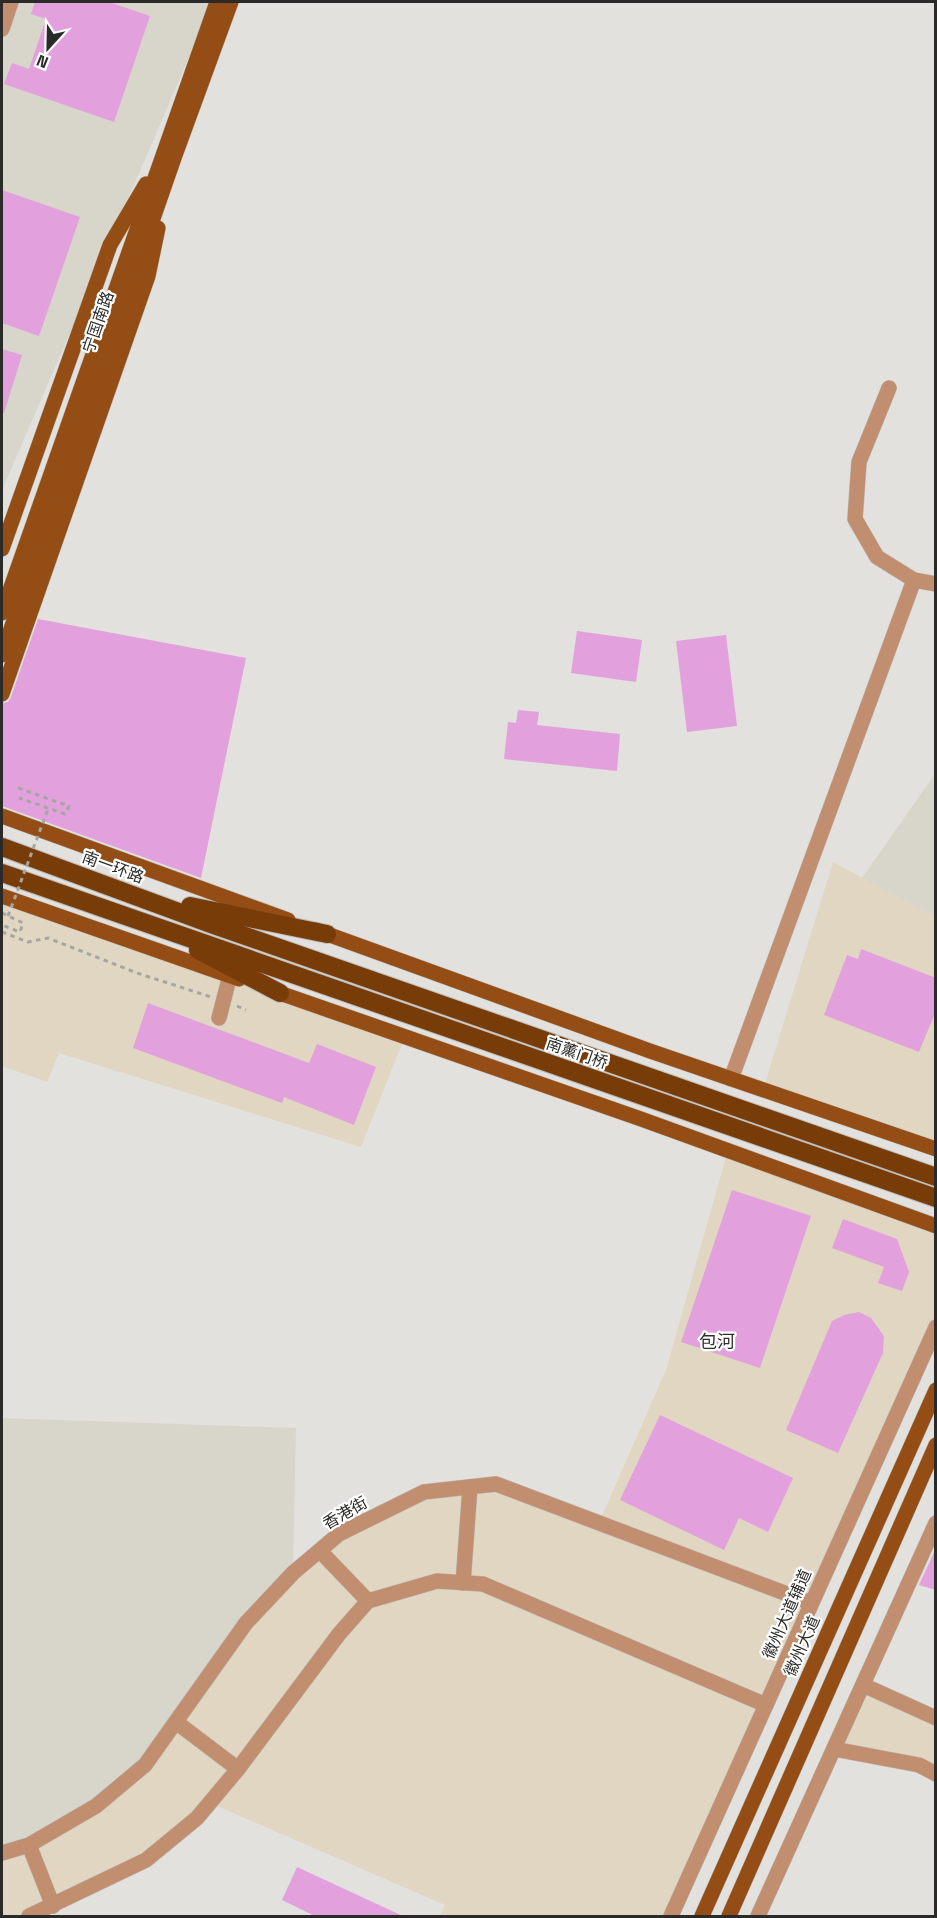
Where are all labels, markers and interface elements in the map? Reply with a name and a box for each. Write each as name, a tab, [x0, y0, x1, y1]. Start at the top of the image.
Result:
north arrow	[18, 18, 78, 78]
text: N	[34, 50, 51, 73]
street label: 宁国南路	[78, 288, 118, 356]
street label: 南一环路	[79, 846, 147, 888]
street label: 南薰门桥	[543, 1033, 611, 1073]
district label: 包河	[699, 1330, 735, 1353]
street label: 香港街	[319, 1492, 371, 1534]
street label: 徽州大道辅道	[759, 1566, 815, 1662]
street label: 徽州大道	[780, 1613, 824, 1679]

